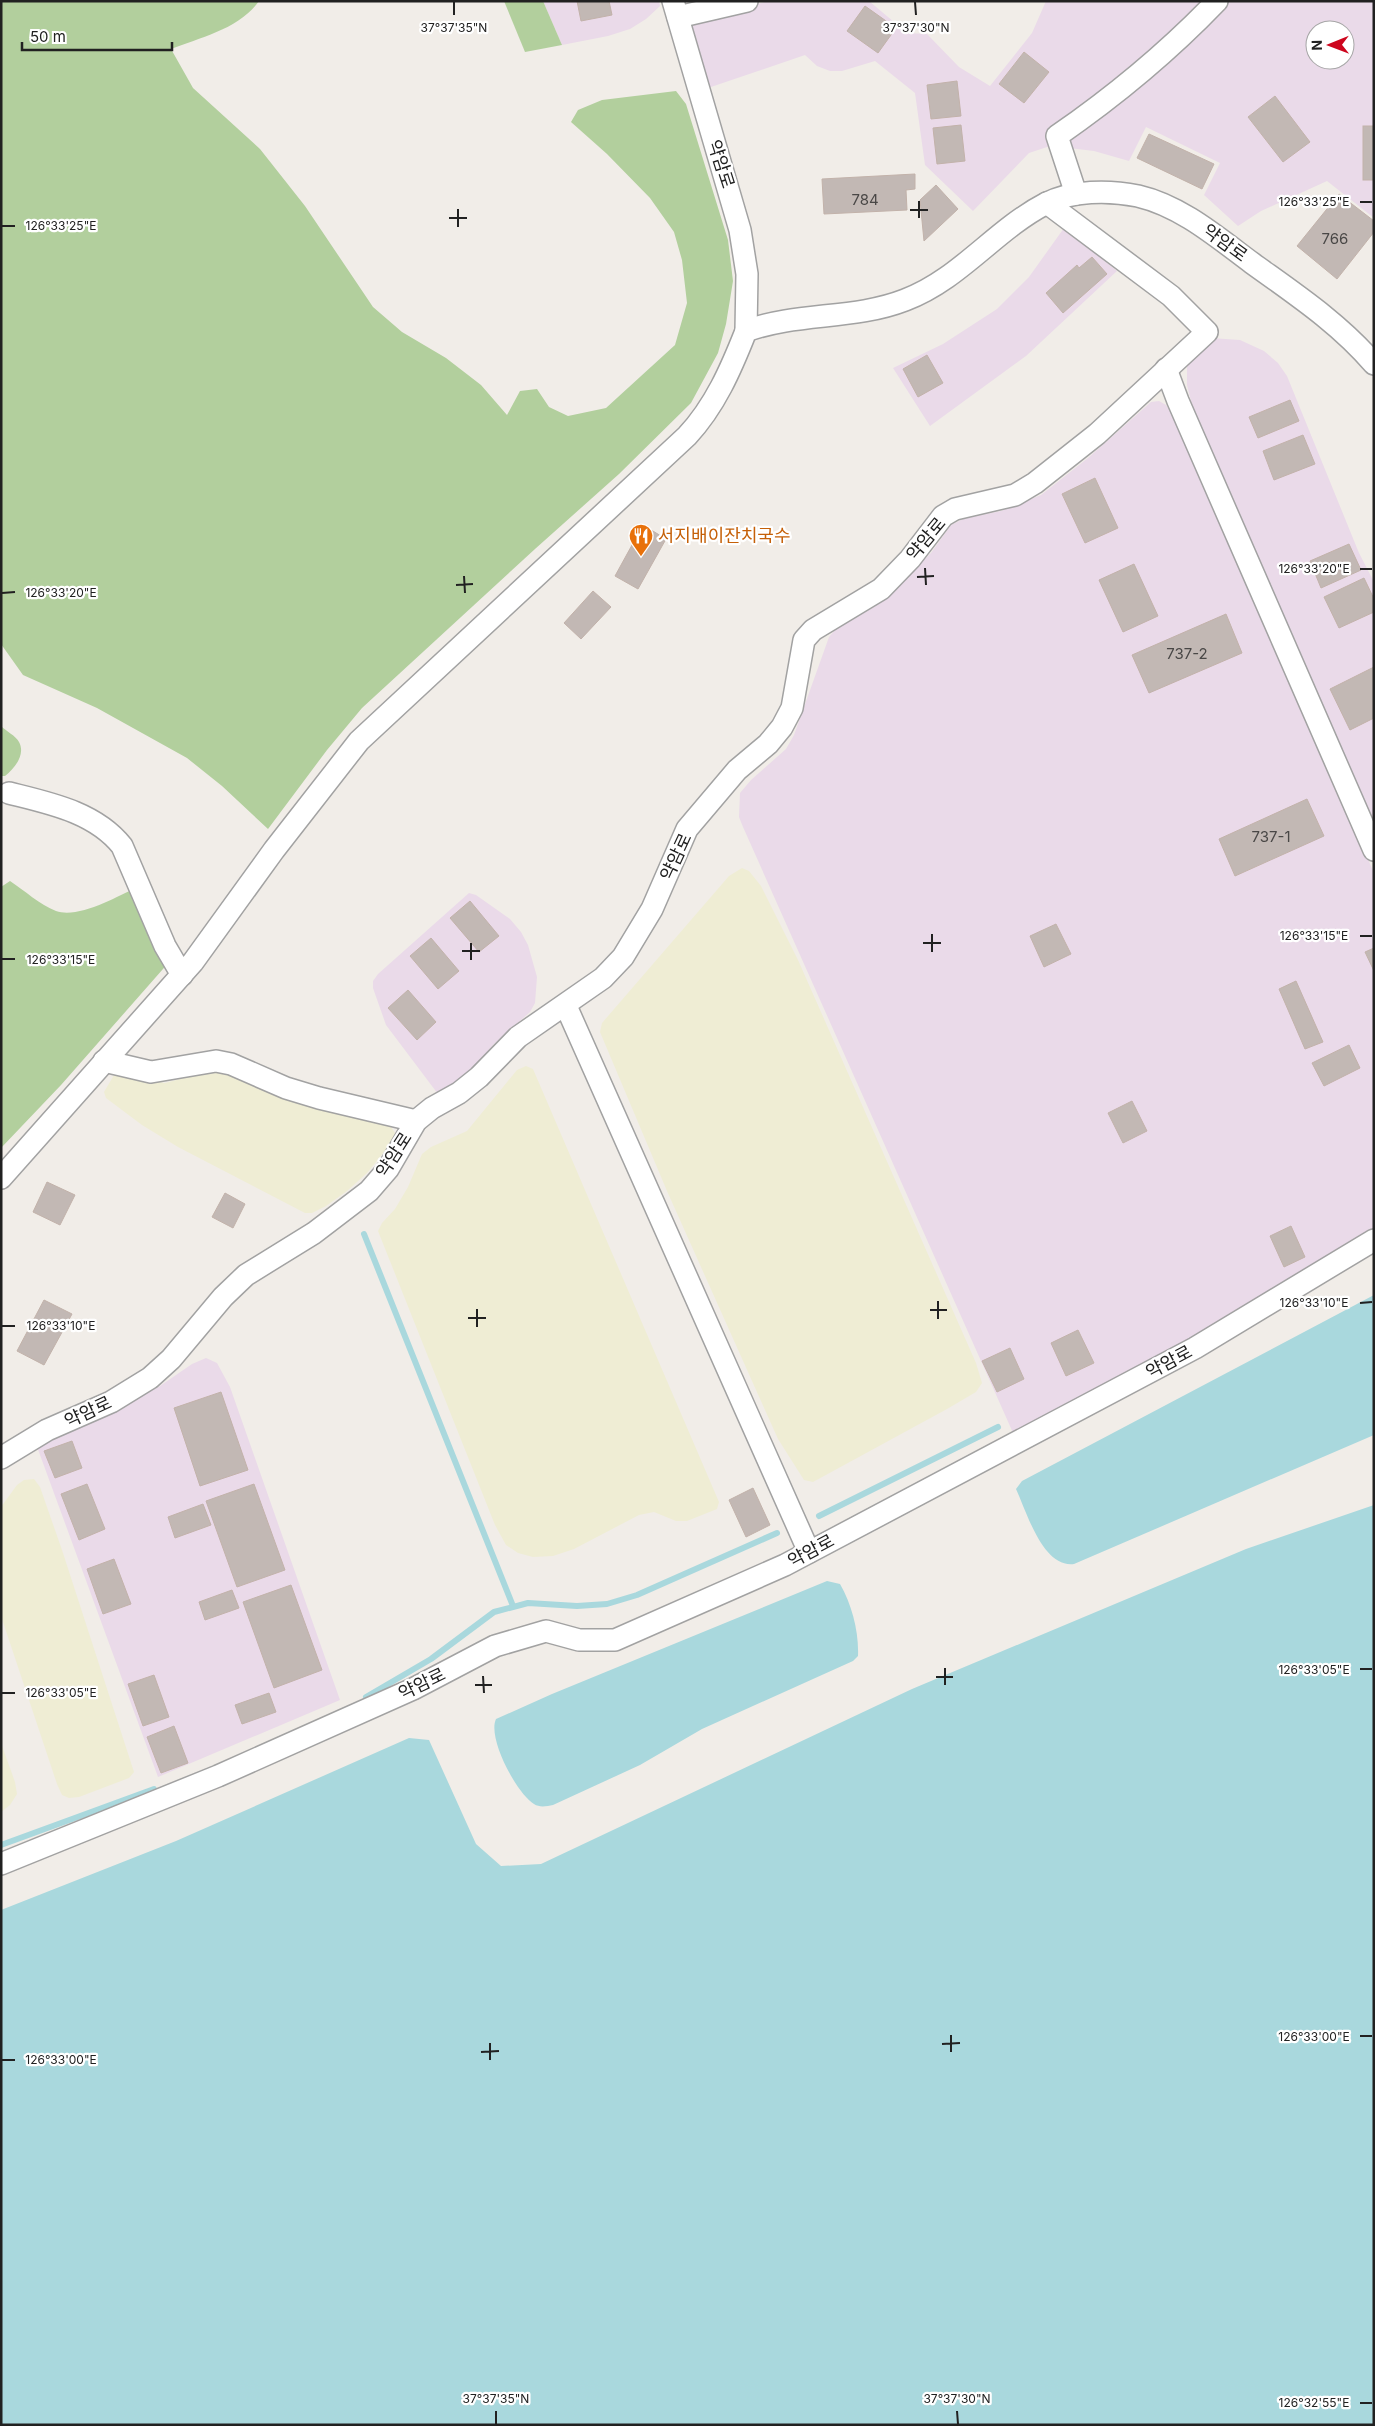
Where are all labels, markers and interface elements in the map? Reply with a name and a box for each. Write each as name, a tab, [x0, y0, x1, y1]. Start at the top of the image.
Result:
scale bar	[22, 20, 172, 52]
text: 37°37'35"N	[421, 20, 487, 35]
text: 37°37'30"N	[882, 20, 950, 35]
north arrow	[1305, 20, 1355, 70]
text: 50 m	[30, 27, 66, 46]
text: N	[1308, 40, 1325, 51]
street label: 약암로	[704, 137, 739, 191]
house number: 784	[851, 190, 879, 209]
text: 126°33'25"E	[1279, 194, 1349, 209]
text: 126°33'25"E	[26, 218, 96, 233]
street label: 약암로	[1199, 219, 1252, 266]
house number: 766	[1322, 229, 1348, 248]
street label: 약암로	[902, 513, 950, 564]
restaurant icon: 서지배이잔치국수	[628, 523, 654, 557]
place label: 서지배이잔치국수	[658, 525, 790, 546]
text: 126°33'20"E	[1278, 561, 1350, 576]
text: 126°33'20"E	[25, 585, 97, 600]
house number: 737-2	[1166, 644, 1208, 663]
house number: 737-1	[1252, 827, 1291, 846]
street label: 약암로	[656, 830, 696, 884]
text: 126°33'15"E	[1280, 928, 1348, 943]
text: 126°33'15"E	[27, 952, 95, 967]
street label: 약암로	[371, 1128, 416, 1181]
text: 126°33'10"E	[1280, 1295, 1348, 1310]
text: 126°33'10"E	[27, 1318, 95, 1333]
street label: 약암로	[1142, 1341, 1196, 1382]
street label: 약암로	[61, 1392, 115, 1432]
street label: 약암로	[784, 1530, 838, 1571]
text: 126°33'05"E	[1278, 1662, 1350, 1677]
street label: 약암로	[395, 1663, 449, 1704]
text: 126°33'05"E	[25, 1685, 97, 1700]
text: 126°33'00"E	[1278, 2029, 1350, 2044]
text: 126°33'00"E	[25, 2052, 97, 2067]
text: 37°37'35"N	[463, 2391, 529, 2406]
text: 37°37'30"N	[923, 2391, 991, 2406]
text: 126°32'55"E	[1279, 2395, 1349, 2410]

